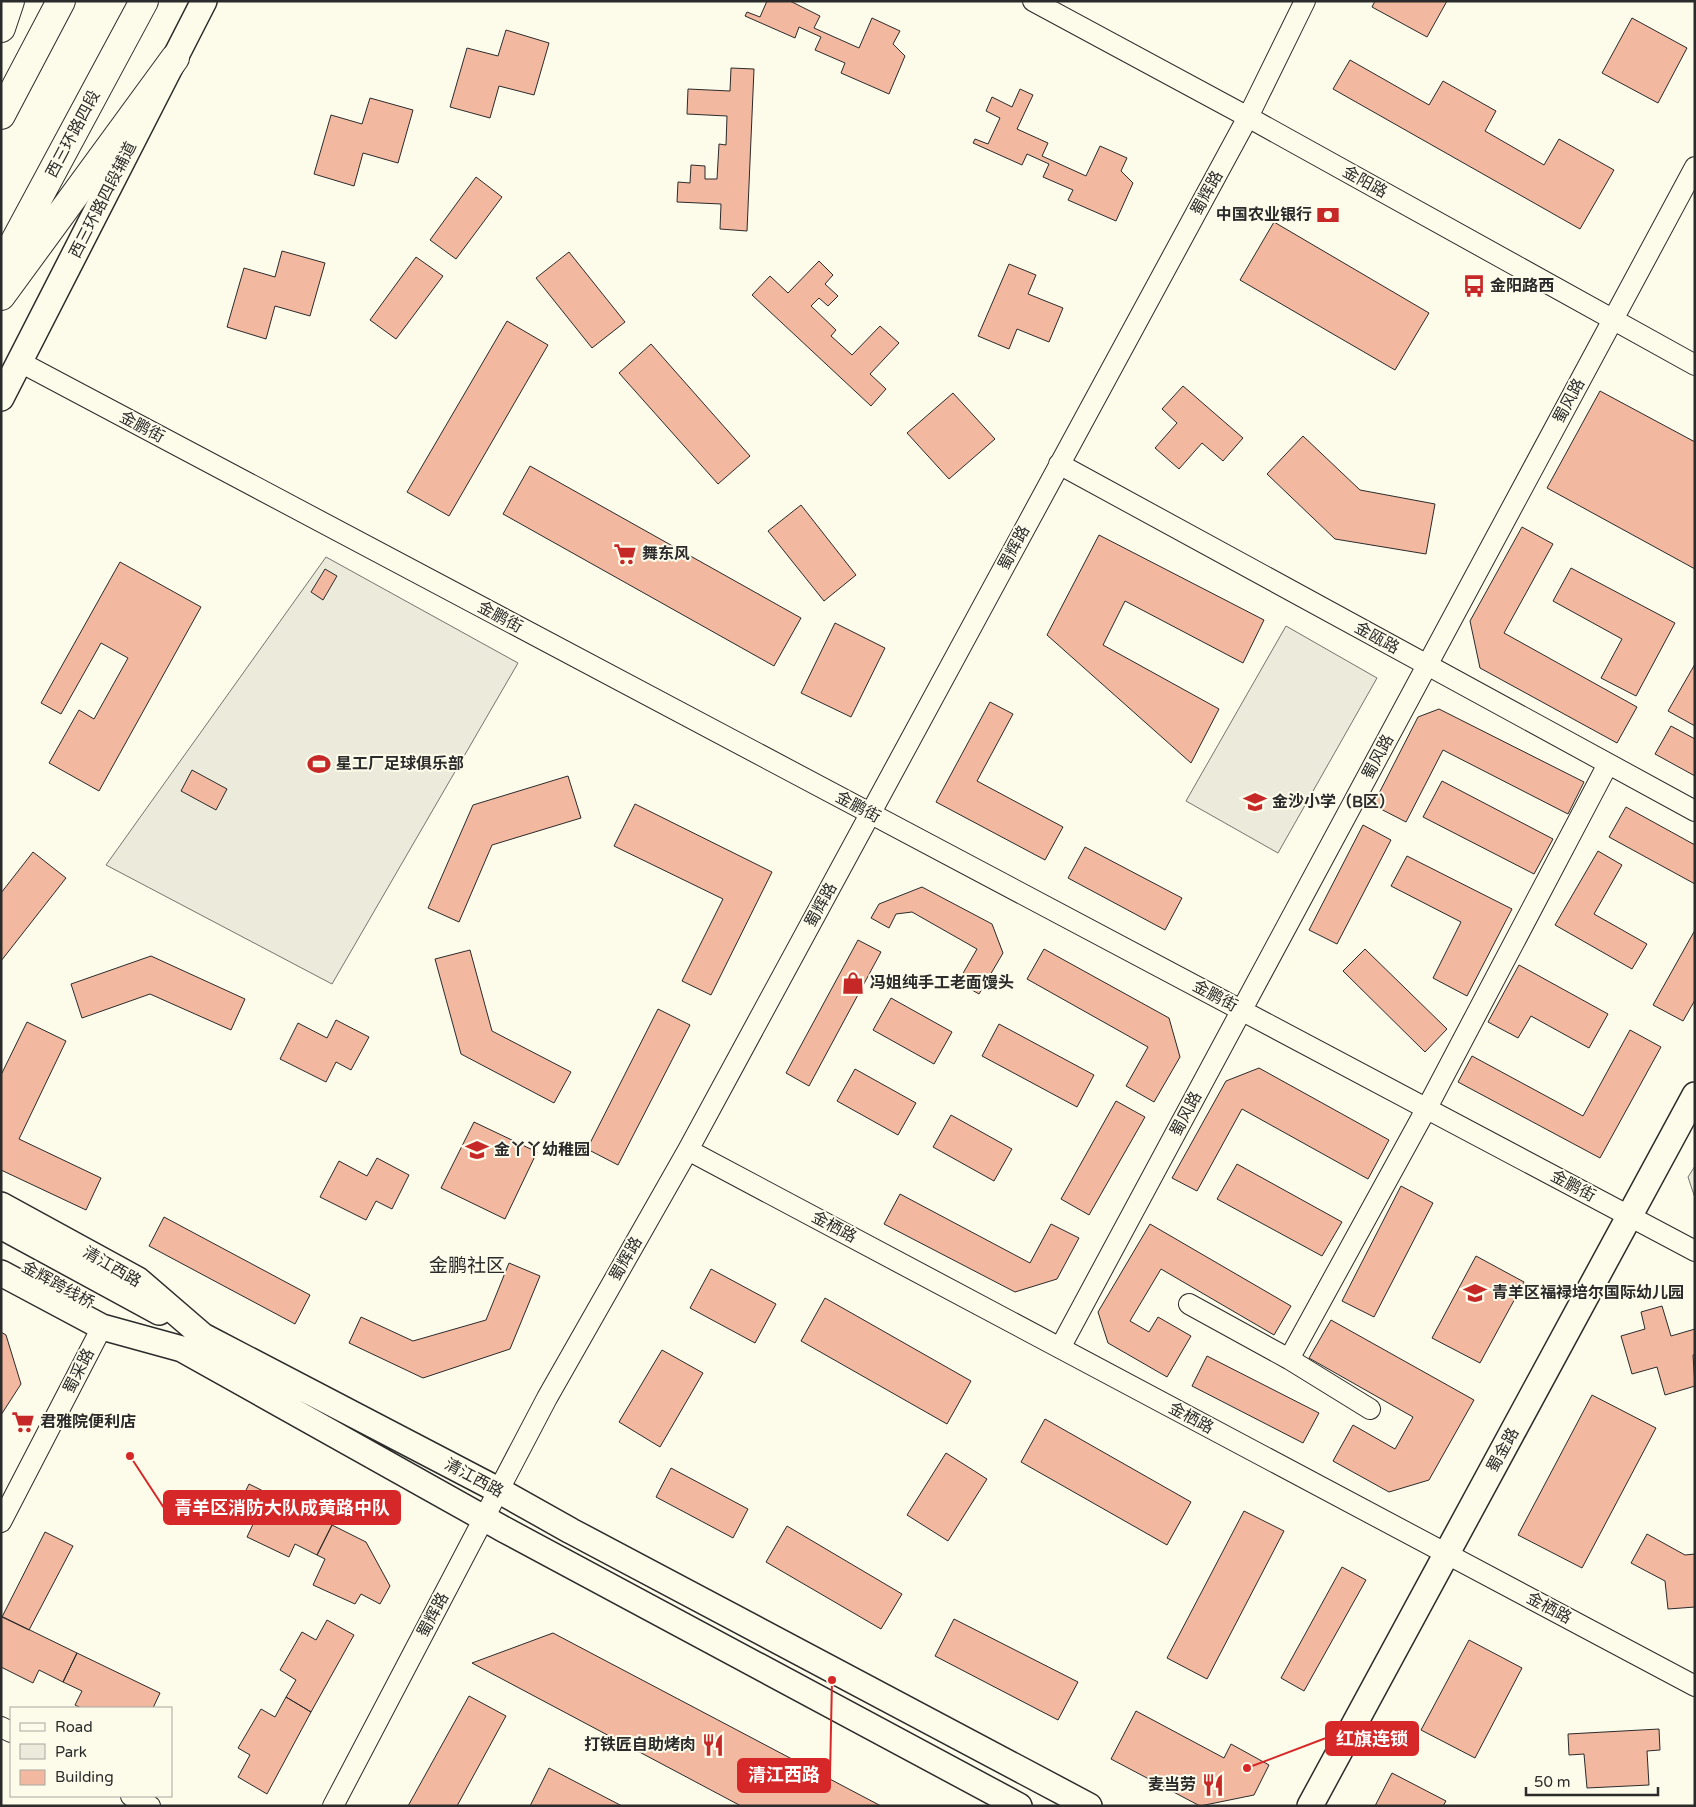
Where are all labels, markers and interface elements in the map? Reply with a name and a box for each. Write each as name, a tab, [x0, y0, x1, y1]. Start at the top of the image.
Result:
street label: 西三环路四段	[42, 87, 104, 181]
street label: 西三环路四段辅道	[65, 138, 141, 262]
street label: 金阳路	[1339, 162, 1391, 202]
street label: 蜀辉路	[1187, 167, 1227, 219]
bank icon: 中国农业银行	[1315, 202, 1341, 228]
place label: 中国农业银行	[1216, 205, 1312, 225]
bus stop icon: 金阳路西	[1461, 273, 1487, 299]
place label: 金阳路西	[1490, 276, 1554, 296]
street label: 蜀风路	[1549, 375, 1589, 427]
street label: 金鹏街	[116, 407, 168, 447]
street label: 蜀辉路	[994, 522, 1034, 574]
supermarket icon: 舞东风	[612, 541, 638, 567]
place label: 舞东风	[642, 544, 690, 564]
street label: 金鹏街	[474, 597, 526, 637]
street label: 金瓯路	[1351, 618, 1403, 658]
street label: 蜀风路	[1358, 731, 1398, 783]
sports icon: 星工厂足球俱乐部	[306, 751, 332, 777]
place label: 星工厂足球俱乐部	[336, 754, 464, 774]
street label: 金鹏街	[832, 787, 884, 827]
school or university icon: 金沙小学（B区）	[1242, 789, 1268, 815]
place label: 金沙小学（B区）	[1272, 792, 1395, 812]
street label: 蜀辉路	[801, 879, 841, 931]
shop icon: 冯姐纯手工老面馒头	[840, 970, 866, 996]
place label: 冯姐纯手工老面馒头	[870, 973, 1014, 993]
street label: 金鹏街	[1189, 976, 1241, 1016]
street label: 蜀风路	[1166, 1088, 1206, 1140]
school or university icon: 金丫丫幼稚园	[464, 1137, 490, 1163]
place label: 金丫丫幼稚园	[494, 1140, 590, 1160]
street label: 金鹏街	[1547, 1166, 1599, 1206]
street label: 金栖路	[808, 1207, 860, 1247]
street label: 蜀辉路	[605, 1233, 647, 1285]
street label: 清江西路	[79, 1242, 145, 1292]
district label: 金鹏社区	[429, 1255, 505, 1277]
street label: 金辉跨线桥	[18, 1257, 98, 1313]
school or university icon: 青羊区福禄培尔国际幼儿园	[1462, 1280, 1488, 1306]
place label: 青羊区福禄培尔国际幼儿园	[1492, 1283, 1684, 1303]
street label: 蜀采路	[59, 1345, 99, 1397]
street label: 金栖路	[1165, 1398, 1217, 1438]
supermarket icon: 君雅院便利店	[10, 1409, 36, 1435]
place label: 君雅院便利店	[40, 1412, 136, 1432]
street label: 蜀金路	[1483, 1424, 1523, 1476]
street label: 清江西路	[441, 1454, 507, 1502]
callout: 青羊区消防大队成黄路中队	[164, 1491, 400, 1524]
text: 青羊区消防大队成黄路中队	[174, 1497, 390, 1519]
street label: 金栖路	[1523, 1588, 1575, 1628]
street label: 蜀辉路	[413, 1589, 453, 1641]
legend	[10, 1707, 172, 1797]
text: Road	[55, 1718, 93, 1736]
callout: 红旗连锁	[1326, 1722, 1418, 1755]
text: 红旗连锁	[1336, 1728, 1408, 1750]
restaurant icon: 打铁匠自助烤肉	[700, 1732, 726, 1758]
place label: 打铁匠自助烤肉	[584, 1735, 696, 1755]
text: Park	[55, 1743, 87, 1761]
callout: 清江西路	[738, 1759, 830, 1792]
text: 清江西路	[748, 1764, 820, 1786]
scale bar	[1526, 1764, 1658, 1796]
text: Building	[55, 1768, 114, 1786]
restaurant icon: 麦当劳	[1200, 1772, 1226, 1798]
text: 50 m	[1534, 1773, 1571, 1791]
place label: 麦当劳	[1148, 1775, 1196, 1795]

